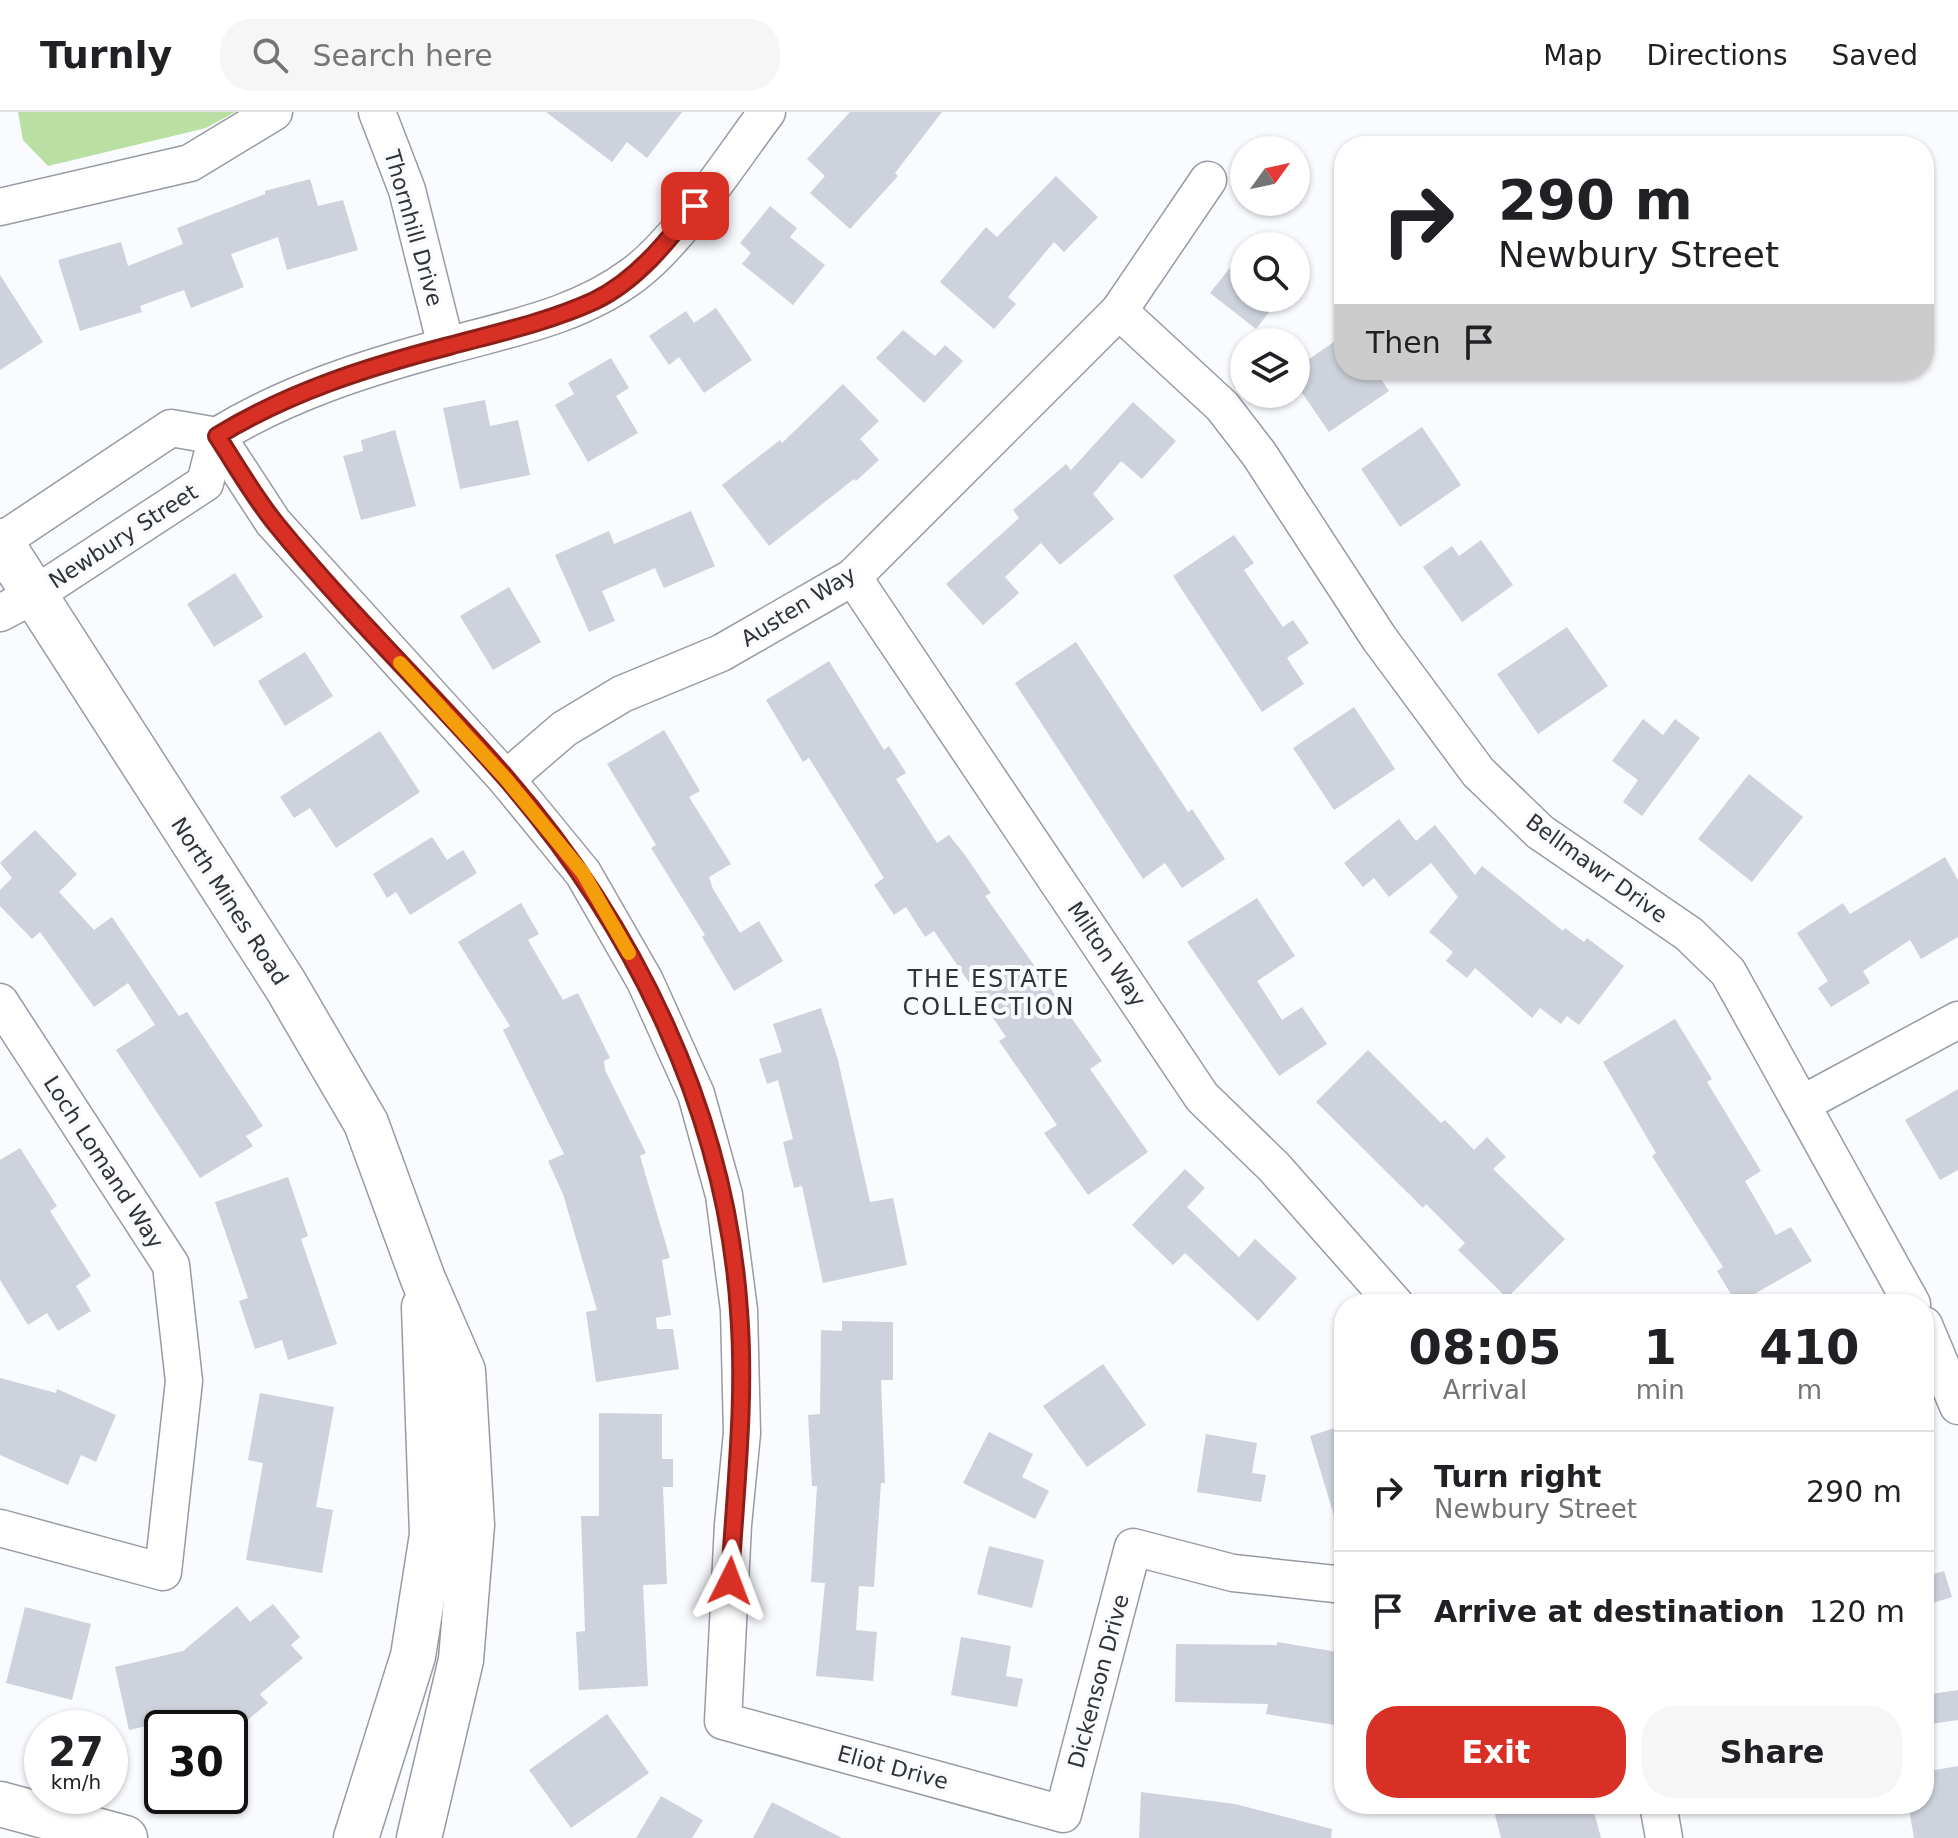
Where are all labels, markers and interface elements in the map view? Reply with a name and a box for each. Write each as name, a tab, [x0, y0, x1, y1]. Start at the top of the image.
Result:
search box	[220, 19, 780, 91]
text: Turnly	[40, 33, 172, 77]
icon: search	[248, 33, 292, 77]
text: Search here	[312, 38, 493, 73]
text: Map	[1543, 39, 1602, 72]
text: Directions	[1646, 39, 1787, 72]
text: Saved	[1831, 39, 1918, 72]
north arrow	[1230, 136, 1310, 216]
map controls	[1230, 136, 1310, 408]
street label: Thornhill Drive	[379, 146, 448, 309]
text: 290 m	[1498, 167, 1693, 232]
icon: right	[1366, 168, 1470, 272]
pin	[661, 172, 729, 240]
icon: arrive	[673, 184, 717, 228]
button: search	[1230, 232, 1310, 312]
text: Newbury Street	[1498, 234, 1779, 275]
icon: arrive	[1457, 320, 1501, 364]
text: Then	[1366, 325, 1441, 360]
button: layers	[1230, 328, 1310, 408]
street label: Newbury Street	[44, 479, 202, 594]
street label: Austen Way	[736, 561, 860, 652]
street label: Bellmawr Drive	[1521, 809, 1672, 928]
street label: North Mines Road	[166, 813, 293, 990]
street label: Milton Way	[1062, 897, 1151, 1011]
district label: THE ESTATE COLLECTION	[903, 965, 1075, 1021]
street label: Loch Lomand Way	[39, 1071, 169, 1253]
text: 08:05	[1408, 1319, 1561, 1375]
text: 1	[1644, 1319, 1677, 1375]
text: 410	[1759, 1319, 1859, 1375]
text: Arrival	[1443, 1375, 1527, 1405]
text: min	[1636, 1375, 1685, 1405]
text: m	[1797, 1375, 1822, 1405]
text: Turn right	[1434, 1459, 1601, 1494]
icon: right	[1366, 1469, 1410, 1513]
text: 290 m	[1806, 1474, 1902, 1509]
text: Newbury Street	[1434, 1494, 1637, 1524]
position arrow	[688, 1539, 772, 1623]
icon: arrive	[1366, 1589, 1410, 1633]
street label: Dickenson Drive	[1063, 1591, 1134, 1771]
text: Arrive at destination	[1434, 1594, 1785, 1629]
text: 120 m	[1809, 1594, 1905, 1629]
button: Exit	[1366, 1706, 1626, 1798]
button: Share	[1642, 1706, 1902, 1798]
speed limit sign: 30	[144, 1710, 248, 1814]
text: 27	[48, 1729, 104, 1775]
street label: Eliot Drive	[835, 1741, 951, 1794]
text: km/h	[51, 1770, 101, 1794]

